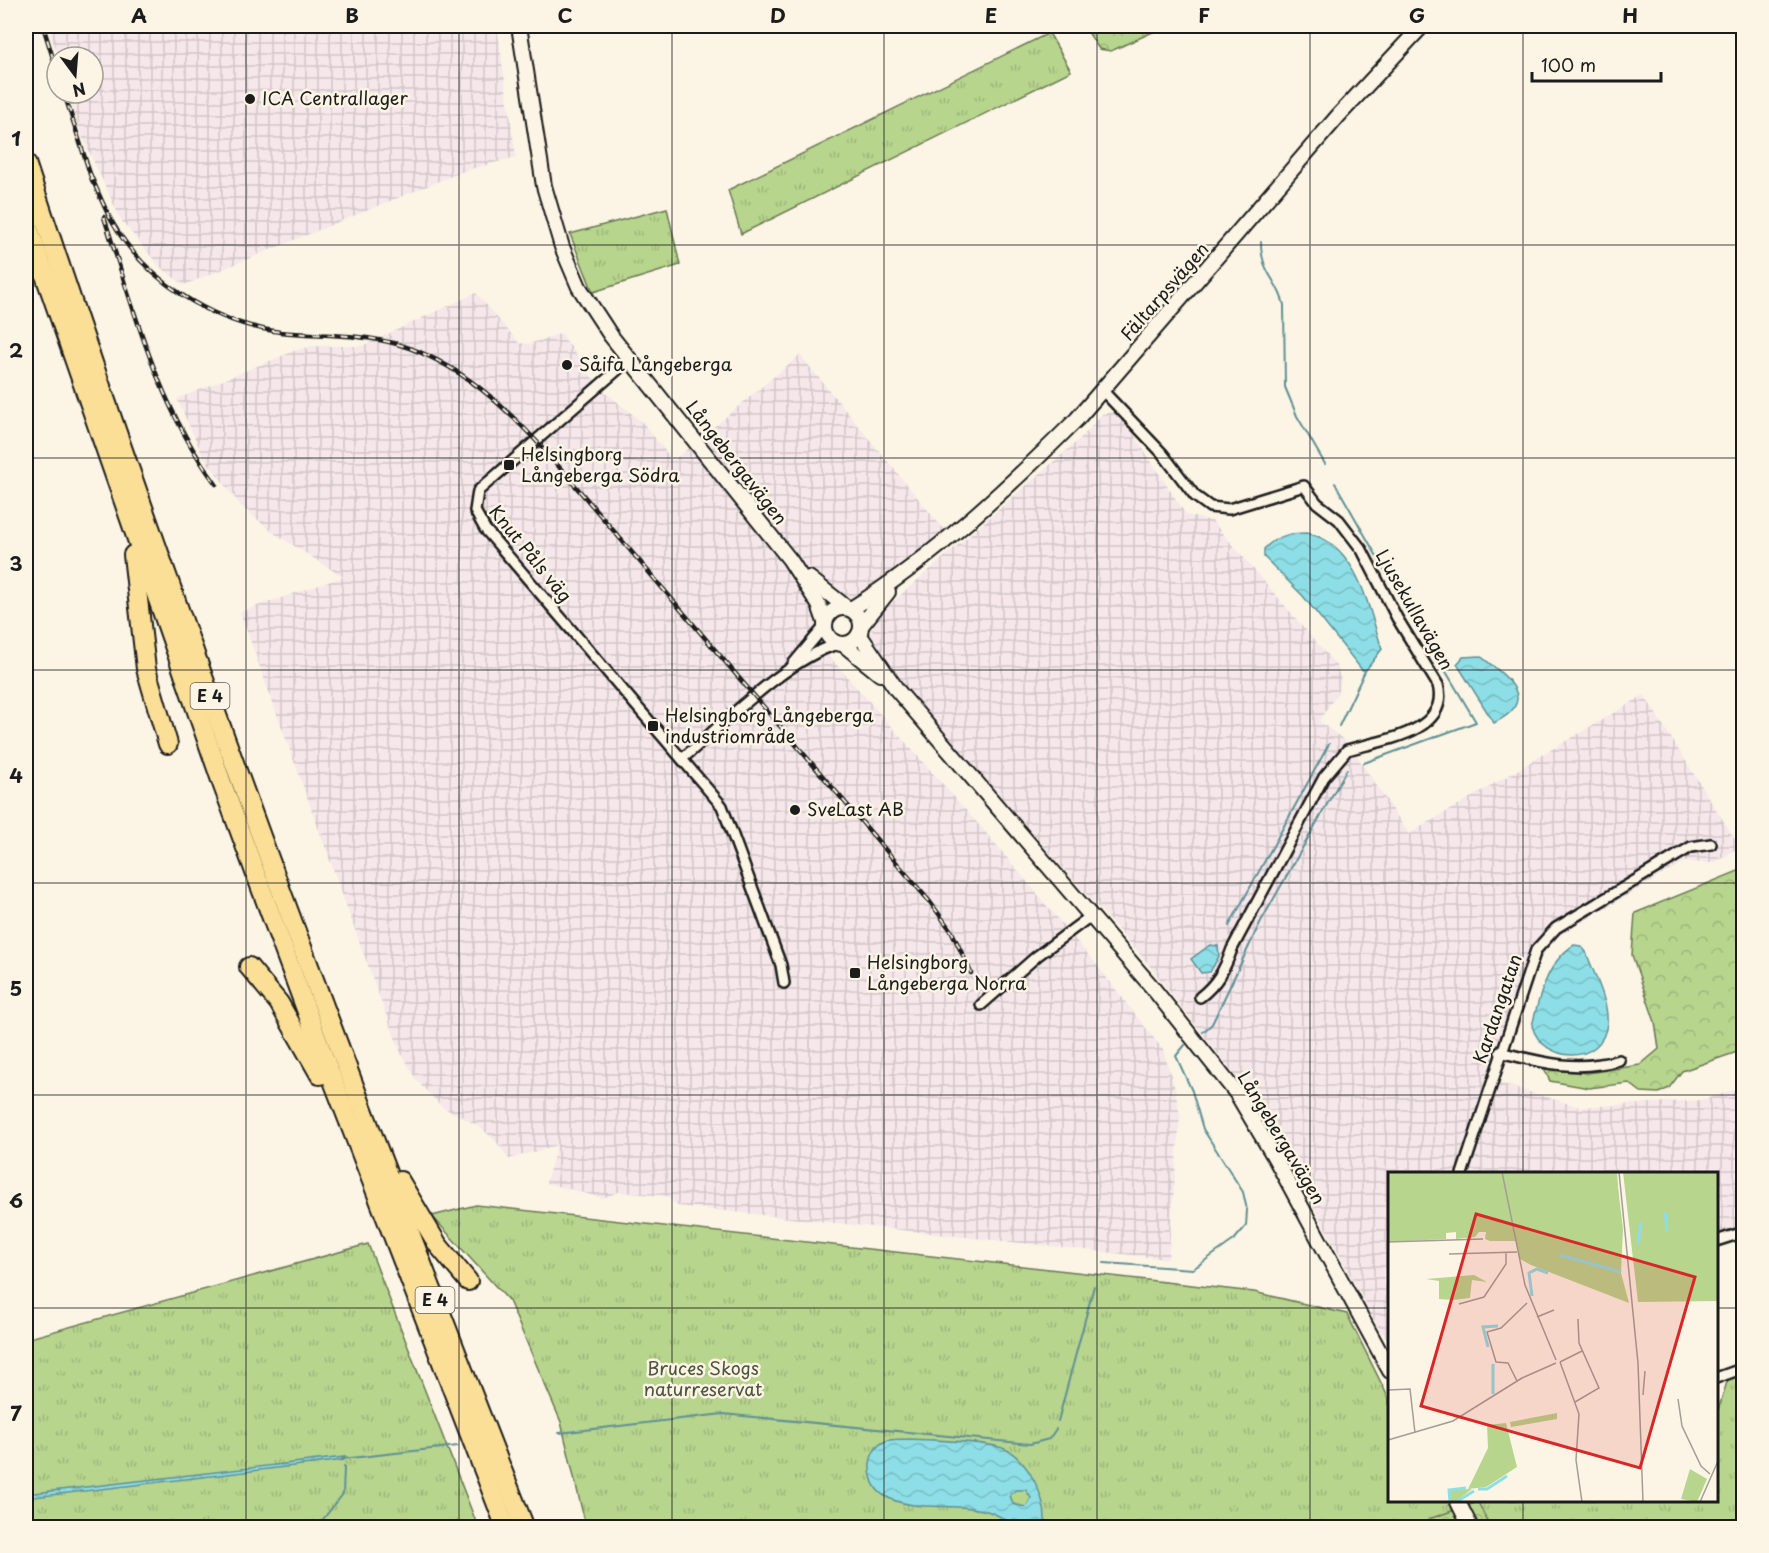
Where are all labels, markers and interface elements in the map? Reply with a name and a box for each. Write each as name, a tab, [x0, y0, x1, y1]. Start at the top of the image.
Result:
text: A	[131, 0, 147, 30]
text: B	[345, 0, 359, 30]
text: C	[557, 0, 573, 30]
text: D	[770, 0, 786, 30]
text: E	[985, 0, 997, 30]
text: F	[1198, 0, 1210, 30]
text: G	[1409, 0, 1425, 30]
text: H	[1622, 0, 1638, 30]
north arrow	[45, 45, 105, 105]
scale bar	[1532, 45, 1661, 83]
text: 100 m	[1541, 51, 1596, 78]
text: N	[70, 77, 89, 104]
place label: ICA Centrallager	[262, 84, 408, 111]
marker: ICA Centrallager	[243, 92, 257, 106]
text: 1	[11, 123, 21, 153]
street label: Fältarpsvägen	[1113, 236, 1214, 346]
text: 2	[9, 335, 23, 365]
place label: Såifa Långeberga	[579, 350, 733, 377]
marker: Såifa Långeberga	[560, 358, 574, 372]
street label: Långebergavägen	[680, 394, 794, 530]
place label: Helsingborg Långeberga Södra	[521, 440, 680, 488]
marker: Helsingborg Långeberga Södra	[502, 458, 516, 472]
street label: Knut Påls väg	[483, 498, 579, 608]
street label: Ljusekullavägen	[1370, 544, 1461, 675]
text: 3	[9, 548, 23, 578]
road number: E 4	[190, 683, 230, 709]
place label: Helsingborg Långeberga industriområde	[665, 701, 874, 749]
marker: Helsingborg Långeberga industriområde	[646, 719, 660, 733]
text: 4	[9, 760, 23, 790]
place label: SveLast AB	[807, 795, 904, 822]
marker: SveLast AB	[788, 803, 802, 817]
place label: Helsingborg Långeberga Norra	[867, 948, 1027, 996]
street label: Kardangatan	[1465, 950, 1528, 1067]
marker: Helsingborg Långeberga Norra	[848, 966, 862, 980]
text: 5	[10, 973, 22, 1003]
street label: Långebergavägen	[1232, 1065, 1333, 1209]
inset map	[1388, 1172, 1718, 1502]
text: 6	[9, 1185, 23, 1215]
road number: E 4	[416, 1287, 454, 1313]
park label: Bruces Skogs naturreservat	[644, 1354, 762, 1402]
text: 7	[10, 1398, 22, 1428]

